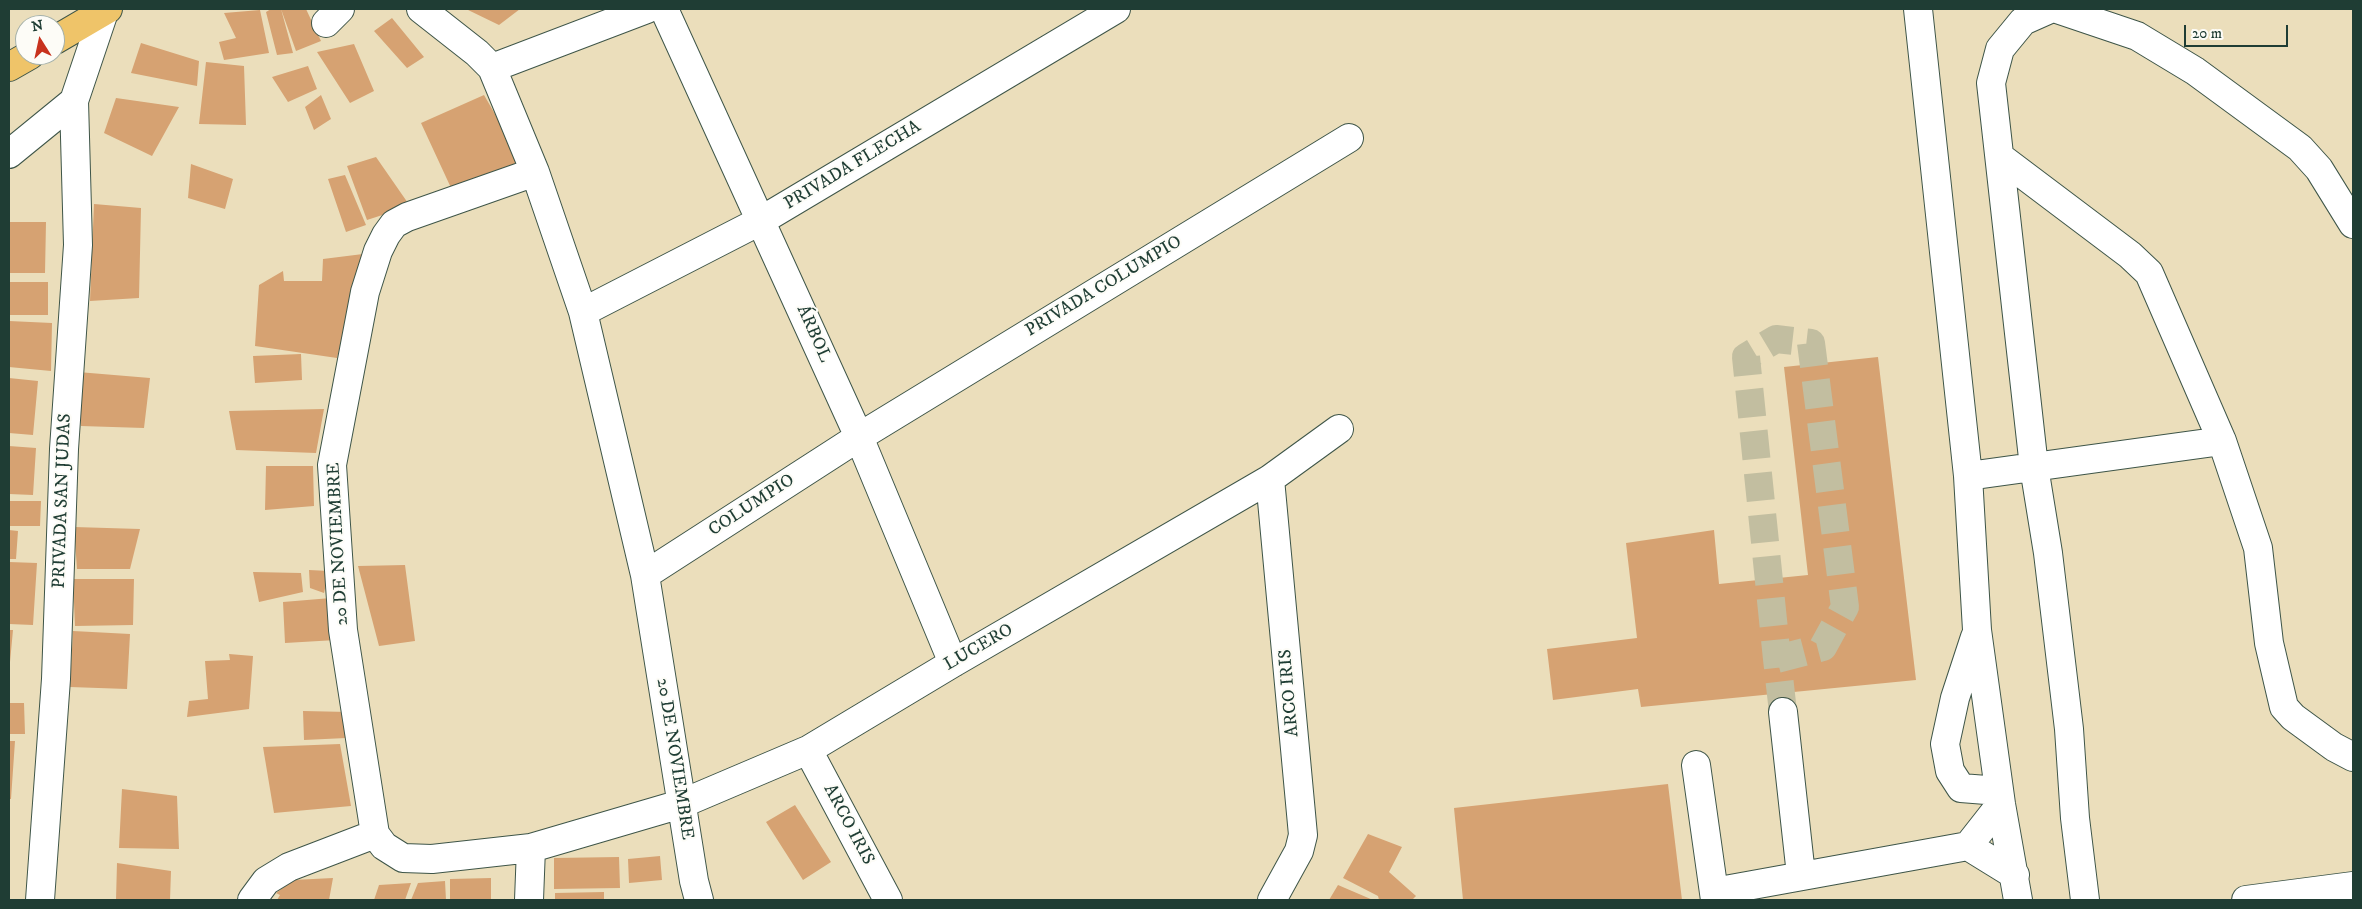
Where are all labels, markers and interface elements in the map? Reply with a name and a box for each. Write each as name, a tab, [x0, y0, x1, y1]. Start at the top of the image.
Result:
north arrow	[15, 15, 65, 65]
scale bar	[2187, 15, 2291, 47]
text: N	[30, 16, 45, 36]
text: 20 m	[2192, 24, 2222, 43]
street label: PRIVADA FLECHA	[781, 117, 925, 215]
street label: PRIVADA COLUMPIO	[1022, 232, 1186, 342]
street label: ÁRBOL	[791, 302, 835, 366]
street label: PRIVADA SAN JUDAS	[49, 413, 77, 589]
street label: 20 DE NOVIEMBRE	[324, 462, 354, 626]
street label: COLUMPIO	[705, 470, 799, 542]
street label: LUCERO	[941, 620, 1017, 676]
street label: ARCO IRIS	[1275, 648, 1305, 738]
street label: 20 DE NOVIEMBRE	[651, 677, 697, 841]
street label: ARCO IRIS	[818, 781, 878, 869]

